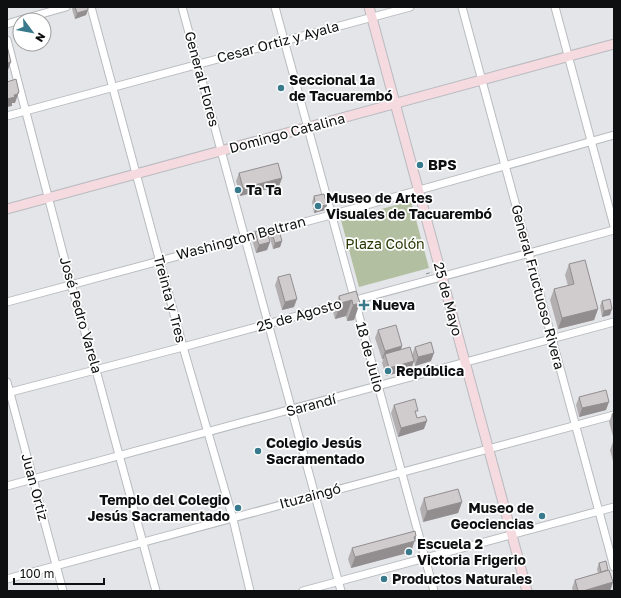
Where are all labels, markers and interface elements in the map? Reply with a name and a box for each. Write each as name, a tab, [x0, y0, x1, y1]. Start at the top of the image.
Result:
north arrow	[12, 12, 52, 52]
street label: Cesar Ortiz y Ayala	[215, 17, 341, 66]
street label: General Flores	[182, 29, 223, 128]
text: N	[33, 31, 49, 45]
place label: Seccional 1a de Tacuarembó	[289, 71, 393, 104]
marker: Seccional 1a de Tacuarembó	[276, 83, 286, 93]
street label: Domingo Catalina	[227, 109, 347, 156]
place label: BPS	[428, 156, 457, 173]
marker: BPS	[415, 160, 425, 170]
place label: Ta Ta	[246, 181, 282, 198]
marker: Ta Ta	[233, 185, 243, 195]
place label: Museo de Artes Visuales de Tacuarembó	[326, 189, 492, 222]
marker: Museo de Artes Visuales de Tacuarembó	[313, 201, 323, 211]
street label: General Fructuoso Rivera	[508, 203, 569, 371]
street label: Washington Beltran	[174, 212, 307, 263]
park label: Plaza Colón	[345, 235, 425, 252]
street label: Treinta y Tres	[151, 253, 190, 344]
street label: José Pedro Varela	[57, 255, 106, 375]
street label: 25 de Mayo	[430, 260, 466, 338]
street label: 25 de Agosto	[254, 294, 343, 335]
place label: Nueva	[372, 296, 415, 313]
marker: Nueva	[359, 300, 369, 310]
street label: 18 de Julio	[353, 320, 388, 394]
place label: República	[396, 362, 464, 379]
marker: República	[383, 366, 393, 376]
street label: Sarandí	[284, 389, 339, 419]
place label: Colegio Jesús Sacramentado	[266, 434, 365, 467]
marker: Colegio Jesús Sacramentado	[253, 446, 263, 456]
street label: Juan Ortiz	[18, 451, 53, 522]
street label: Ituzaingó	[277, 479, 342, 512]
place label: Templo del Colegio Jesús Sacramentado	[88, 491, 230, 524]
place label: Museo de Geociencias	[451, 499, 534, 532]
marker: Templo del Colegio Jesús Sacramentado	[233, 503, 243, 513]
marker: Museo de Geociencias	[537, 511, 547, 521]
place label: Escuela 2 Victoria Frigerio	[417, 535, 526, 568]
marker: Escuela 2 Victoria Frigerio	[404, 547, 414, 557]
scale bar	[14, 560, 104, 586]
text: 100 m	[20, 566, 54, 581]
place label: Productos Naturales	[392, 570, 532, 587]
marker: Productos Naturales	[379, 574, 389, 584]

